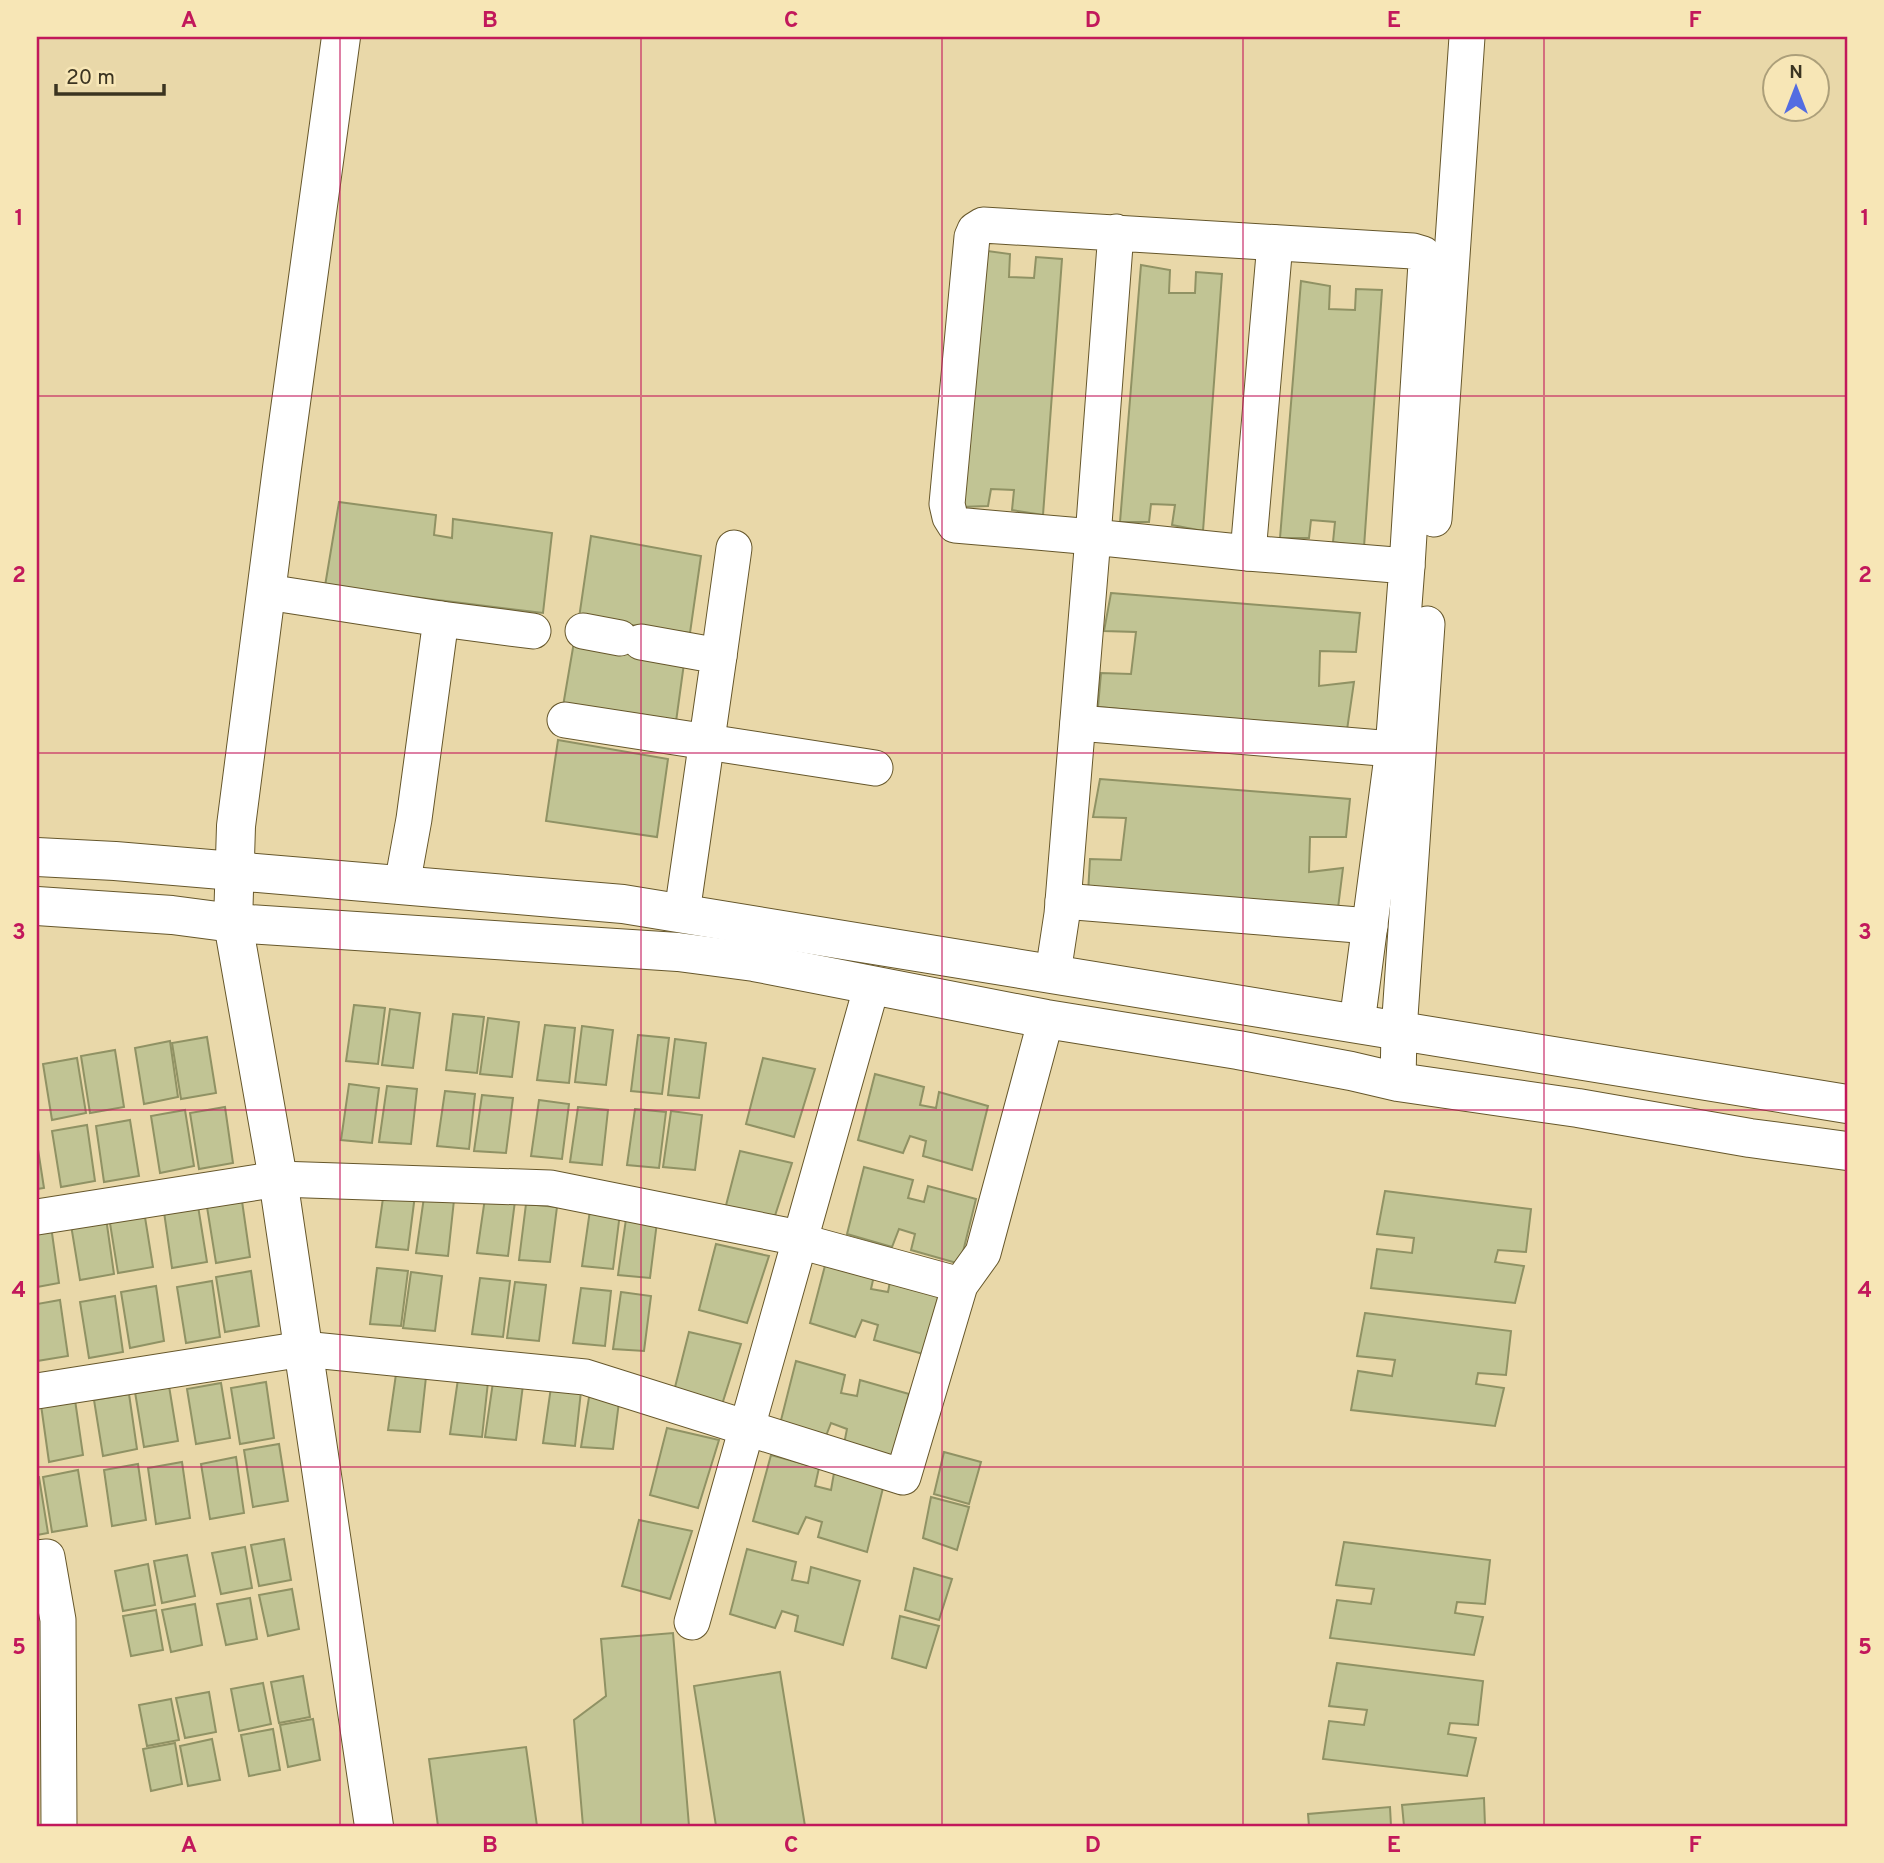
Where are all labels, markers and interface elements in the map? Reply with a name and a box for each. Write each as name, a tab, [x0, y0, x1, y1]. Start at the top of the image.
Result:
text: A	[181, 7, 197, 36]
text: B	[482, 7, 498, 36]
text: C	[784, 7, 798, 36]
text: D	[1085, 7, 1101, 36]
text: E	[1387, 7, 1401, 36]
text: F	[1688, 7, 1702, 36]
scale bar	[56, 52, 164, 96]
north arrow	[1762, 52, 1832, 122]
text: N	[1789, 61, 1803, 85]
text: 20 m	[66, 65, 115, 92]
text: 1	[14, 205, 24, 234]
text: 1	[1860, 205, 1870, 234]
text: 2	[12, 562, 26, 591]
text: 2	[1858, 562, 1872, 591]
text: 3	[12, 919, 26, 948]
text: 3	[1858, 919, 1872, 948]
text: 4	[12, 1277, 26, 1306]
text: 4	[1858, 1277, 1872, 1306]
text: 5	[12, 1634, 26, 1663]
text: 5	[1858, 1634, 1872, 1663]
text: A	[181, 1832, 197, 1861]
text: B	[482, 1832, 498, 1861]
text: C	[784, 1832, 798, 1861]
text: D	[1085, 1832, 1101, 1861]
text: E	[1387, 1832, 1401, 1861]
text: F	[1688, 1832, 1702, 1861]

